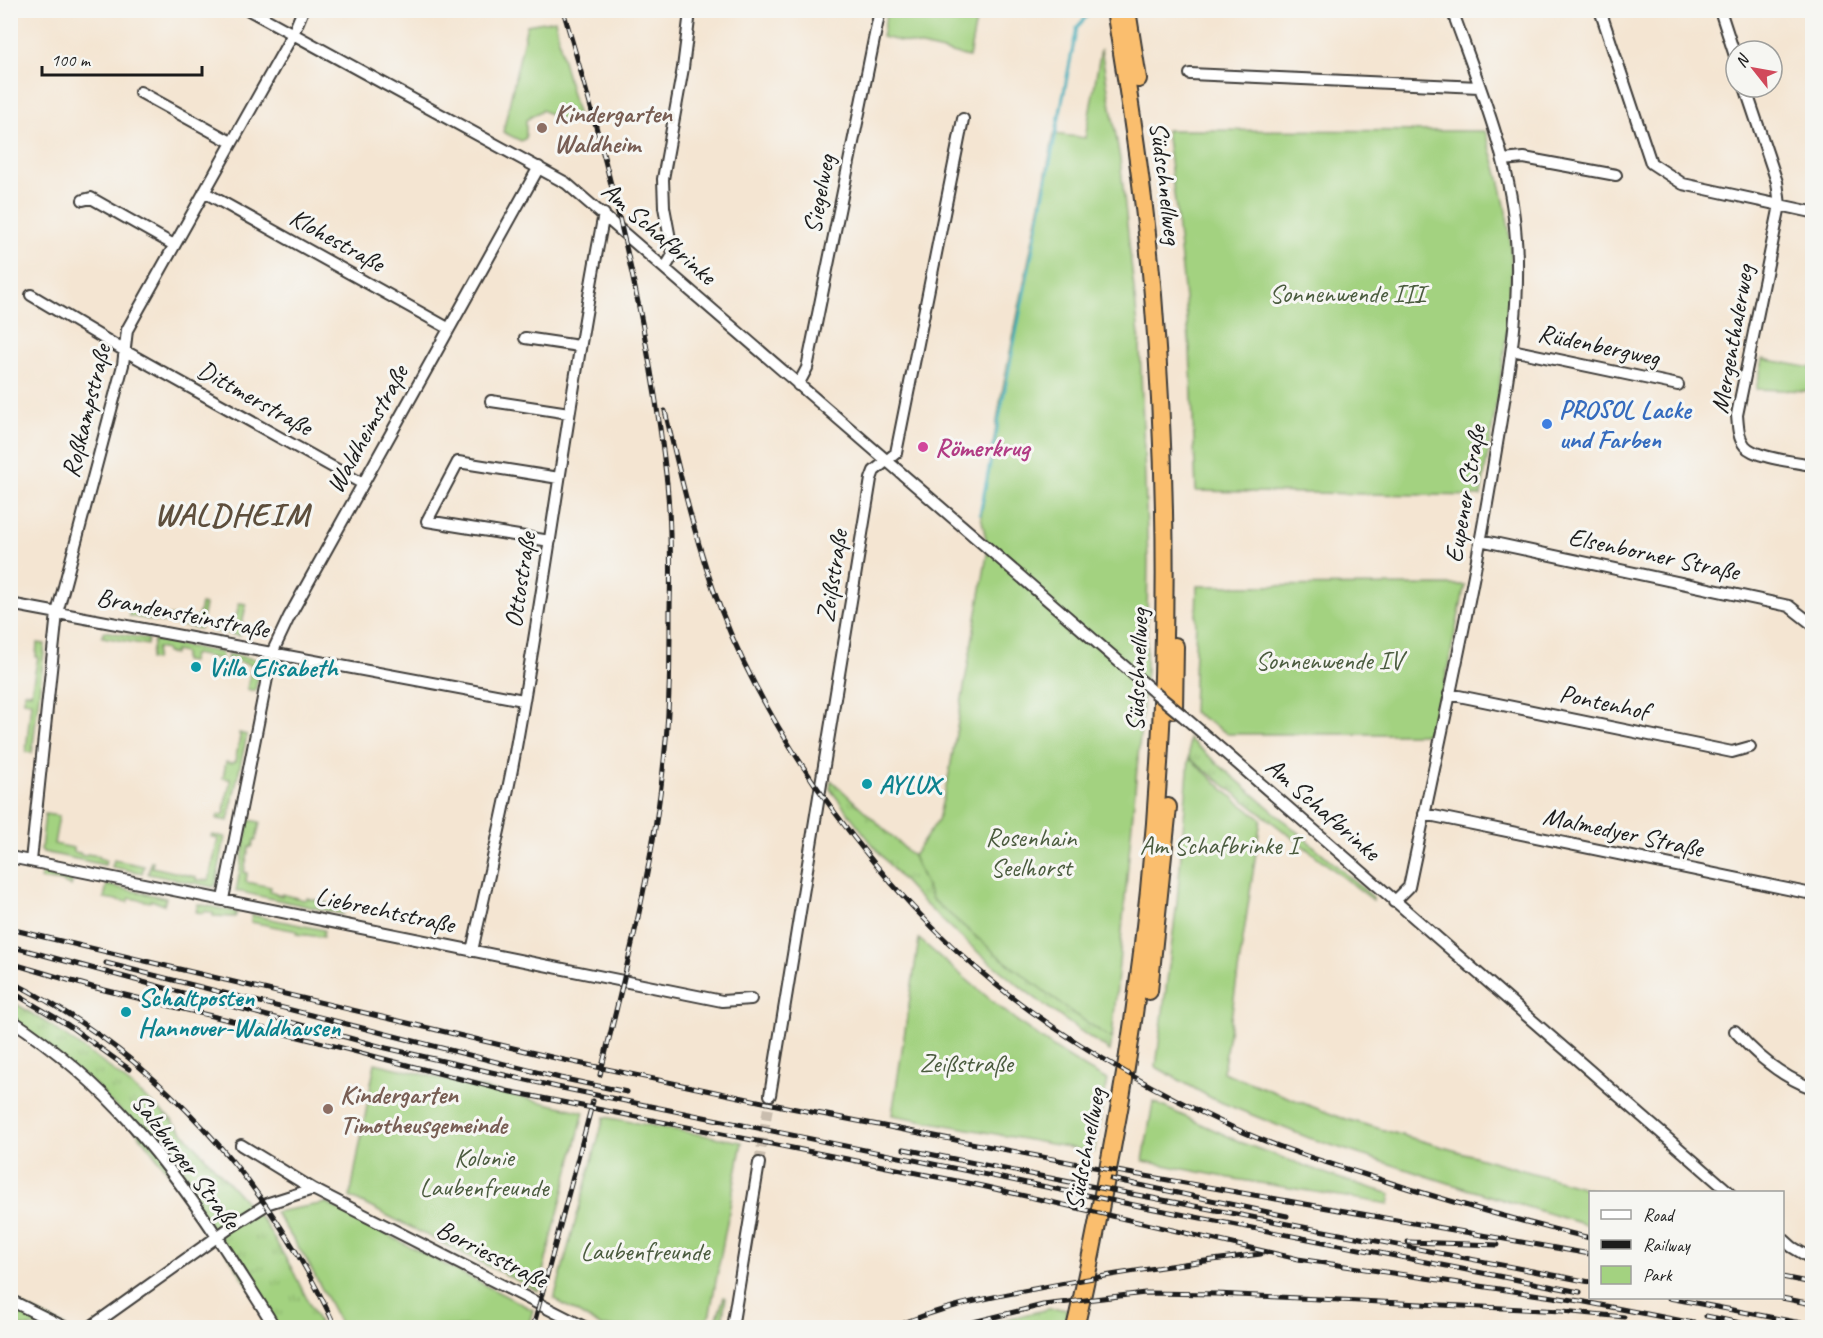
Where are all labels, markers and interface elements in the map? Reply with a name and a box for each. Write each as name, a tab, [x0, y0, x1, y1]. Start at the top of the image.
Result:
scale bar	[42, 39, 202, 77]
north arrow	[1724, 39, 1784, 99]
text: 100 m	[51, 49, 92, 71]
text: N	[1731, 50, 1755, 71]
place label: Kindergarten Waldheim	[554, 97, 673, 160]
street label: Südschnellweg	[1142, 120, 1190, 248]
marker: Kindergarten Waldheim	[535, 121, 549, 135]
street label: Siegelweg	[795, 150, 843, 236]
street label: Am Schafbrinke	[595, 174, 724, 293]
street label: Klohestraße	[284, 201, 392, 281]
street label: Mergenthalerweg	[1703, 260, 1762, 416]
park label: Sonnenwende III	[1269, 277, 1430, 310]
street label: Rüdenbergweg	[1535, 316, 1665, 374]
street label: Roßkampstraße	[54, 339, 119, 481]
street label: Dittmerstraße	[192, 353, 320, 444]
street label: Waldheimstraße	[318, 357, 417, 499]
place label: PROSOL Lacke und Farben	[1559, 393, 1693, 456]
marker: PROSOL Lacke und Farben	[1540, 417, 1554, 431]
street label: Eupener Straße	[1437, 420, 1494, 565]
place label: Römerkrug	[935, 431, 1032, 464]
marker: Römerkrug	[916, 440, 930, 454]
district label: WALDHEIM	[154, 494, 312, 535]
street label: Elsenborner Straße	[1566, 520, 1745, 589]
street label: Zeißstraße	[808, 525, 856, 625]
street label: Ottostraße	[496, 528, 544, 630]
street label: Brandensteinstraße	[94, 580, 274, 646]
street label: Südschnellweg	[1118, 606, 1156, 732]
park label: Sonnenwende IV	[1255, 644, 1408, 677]
place label: Villa Elisabeth	[208, 651, 339, 684]
marker: Villa Elisabeth	[189, 660, 203, 674]
street label: Pontenhof	[1557, 677, 1657, 729]
street label: Am Schafbrinke	[1259, 750, 1388, 869]
place label: AYLUX	[879, 768, 945, 801]
marker: AYLUX	[860, 777, 874, 791]
street label: Malmedyer Straße	[1540, 799, 1708, 866]
park label: Rosenhain Seelhorst	[986, 821, 1078, 884]
park label: Am Schafbrinke I	[1140, 829, 1304, 862]
street label: Liebrechtstraße	[313, 879, 460, 941]
place label: Schaltposten Hannover-Waldhausen	[138, 981, 341, 1044]
marker: Schaltposten Hannover-Waldhausen	[119, 1005, 133, 1019]
park label: Zeißstraße	[919, 1047, 1015, 1080]
place label: Kindergarten Timotheusgemeinde	[340, 1078, 509, 1141]
street label: Südschnellweg	[1057, 1084, 1113, 1213]
street label: Salzburger Straße	[124, 1087, 249, 1237]
marker: Kindergarten Timotheusgemeinde	[321, 1102, 335, 1116]
park label: Kolonie Laubenfreunde	[420, 1141, 550, 1204]
legend	[1589, 1191, 1784, 1299]
text: Road	[1643, 1204, 1676, 1226]
street label: Borriesstraße	[431, 1212, 555, 1297]
text: Railway	[1643, 1234, 1691, 1256]
park label: Laubenfreunde	[581, 1235, 711, 1268]
text: Park	[1643, 1264, 1673, 1286]

